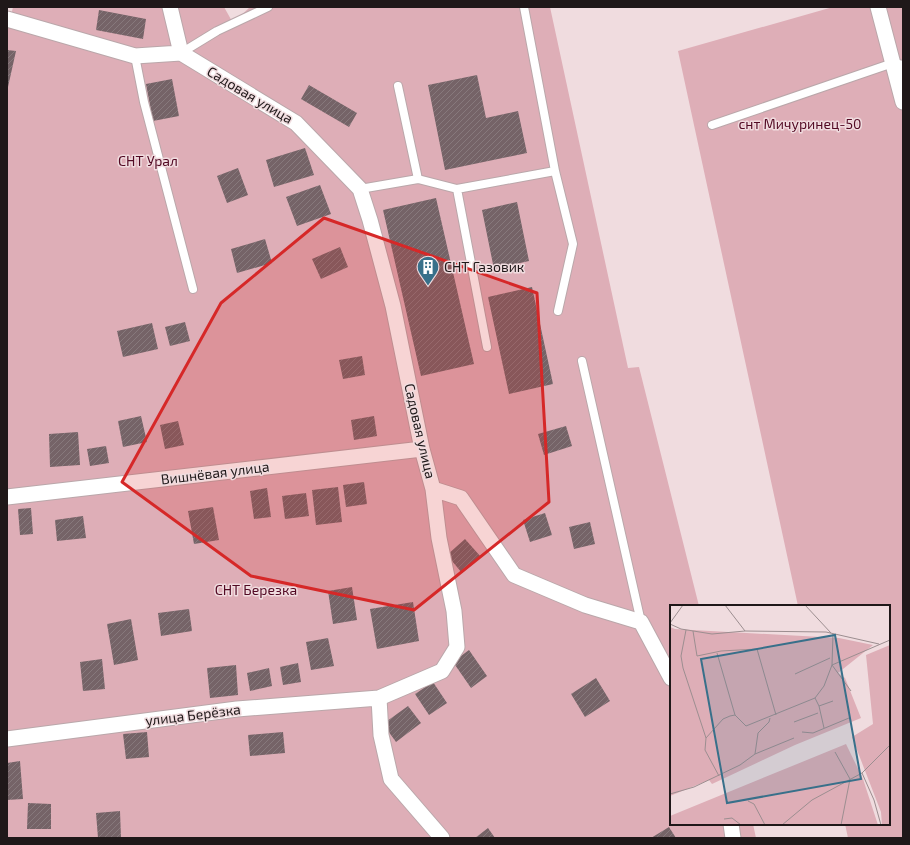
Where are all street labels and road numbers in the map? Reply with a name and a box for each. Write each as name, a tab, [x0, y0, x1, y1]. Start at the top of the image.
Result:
street label: Садовая улица	[204, 62, 296, 127]
street label: Садовая улица	[401, 382, 440, 480]
street label: Вишнёвая улица	[160, 457, 270, 488]
street label: улица Берёзка	[144, 700, 242, 729]

